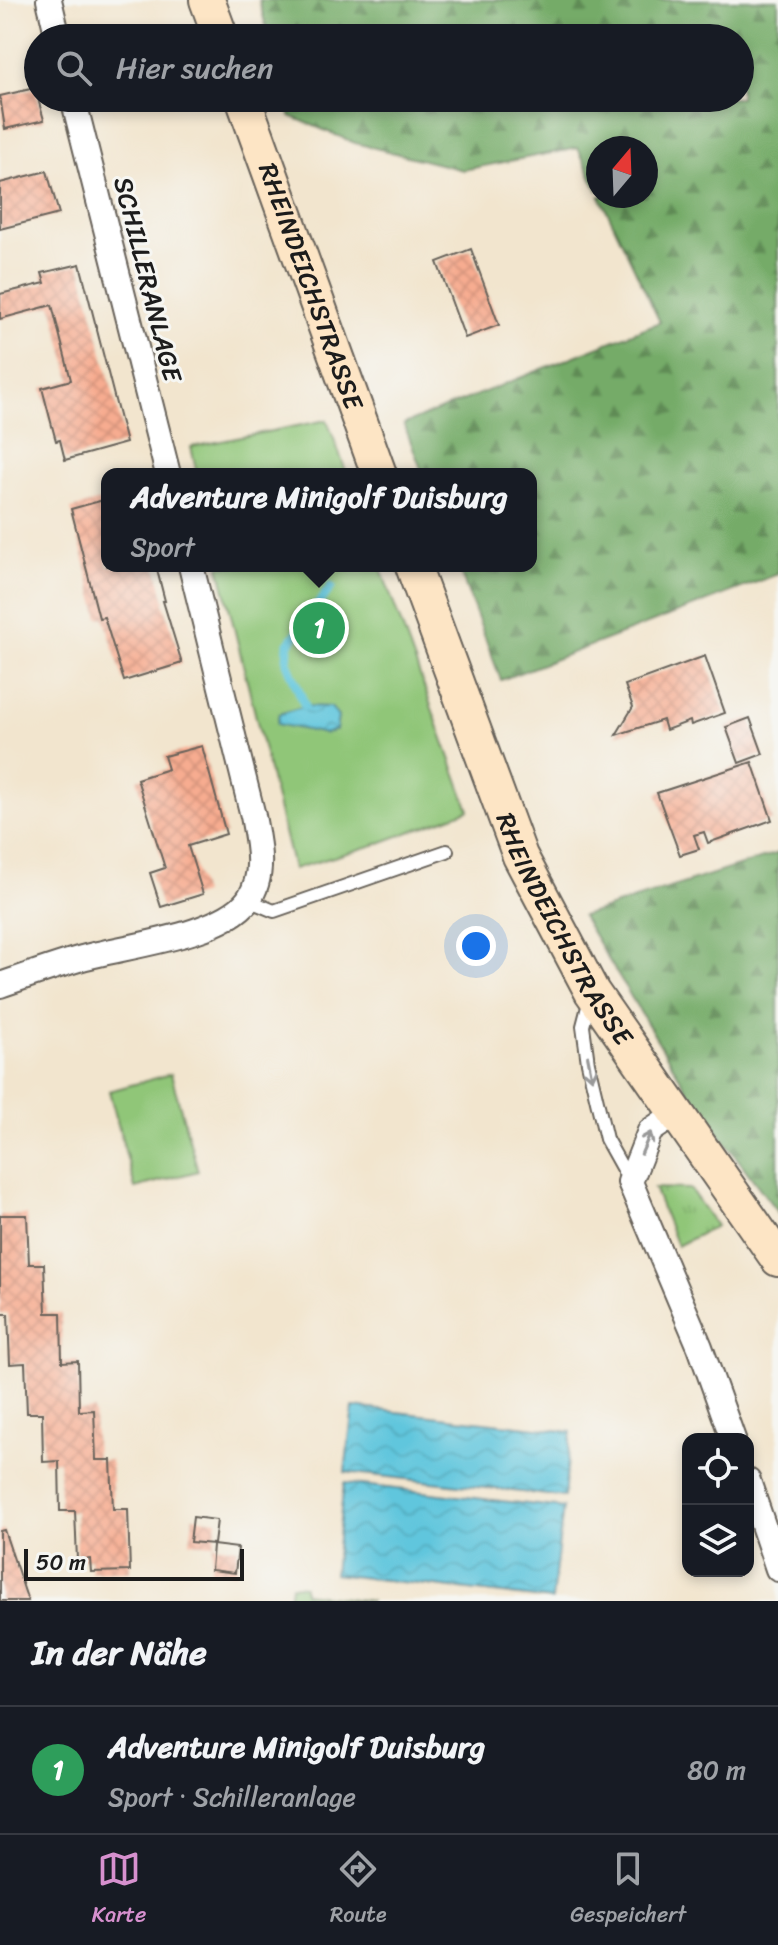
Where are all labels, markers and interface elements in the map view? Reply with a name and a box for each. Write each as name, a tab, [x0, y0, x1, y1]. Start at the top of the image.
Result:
search box	[24, 24, 754, 112]
text: Hier suchen	[116, 41, 273, 95]
icon: search	[52, 46, 96, 90]
north arrow	[586, 136, 658, 208]
street label: RHEINDEICHSTRASSE	[245, 156, 377, 417]
street label: SCHILLERANLAGE	[100, 172, 196, 388]
popup	[101, 468, 537, 572]
text: Adventure Minigolf Duisburg	[130, 470, 508, 524]
text: Sport	[130, 524, 195, 570]
pin: 1	[293, 598, 345, 658]
street label: RHEINDEICHSTRASSE	[483, 806, 647, 1056]
your location	[456, 926, 496, 966]
one-way arrow	[583, 1055, 598, 1081]
one-way arrow	[639, 1131, 654, 1156]
map controls	[682, 1433, 754, 1577]
button: locate	[682, 1433, 754, 1505]
button: layers	[682, 1505, 754, 1577]
text: 50 m	[36, 1543, 86, 1582]
scale bar	[24, 1545, 244, 1581]
text: In der Nähe	[32, 1623, 207, 1683]
text: Adventure Minigolf Duisburg	[108, 1720, 485, 1774]
text: 1	[52, 1747, 64, 1793]
text: 80 m	[687, 1747, 746, 1793]
text: Sport · Schilleranlage	[108, 1774, 356, 1820]
tab: Karte	[92, 1847, 146, 1934]
tab: Route	[330, 1847, 387, 1934]
tab: Gespeichert	[570, 1847, 686, 1934]

